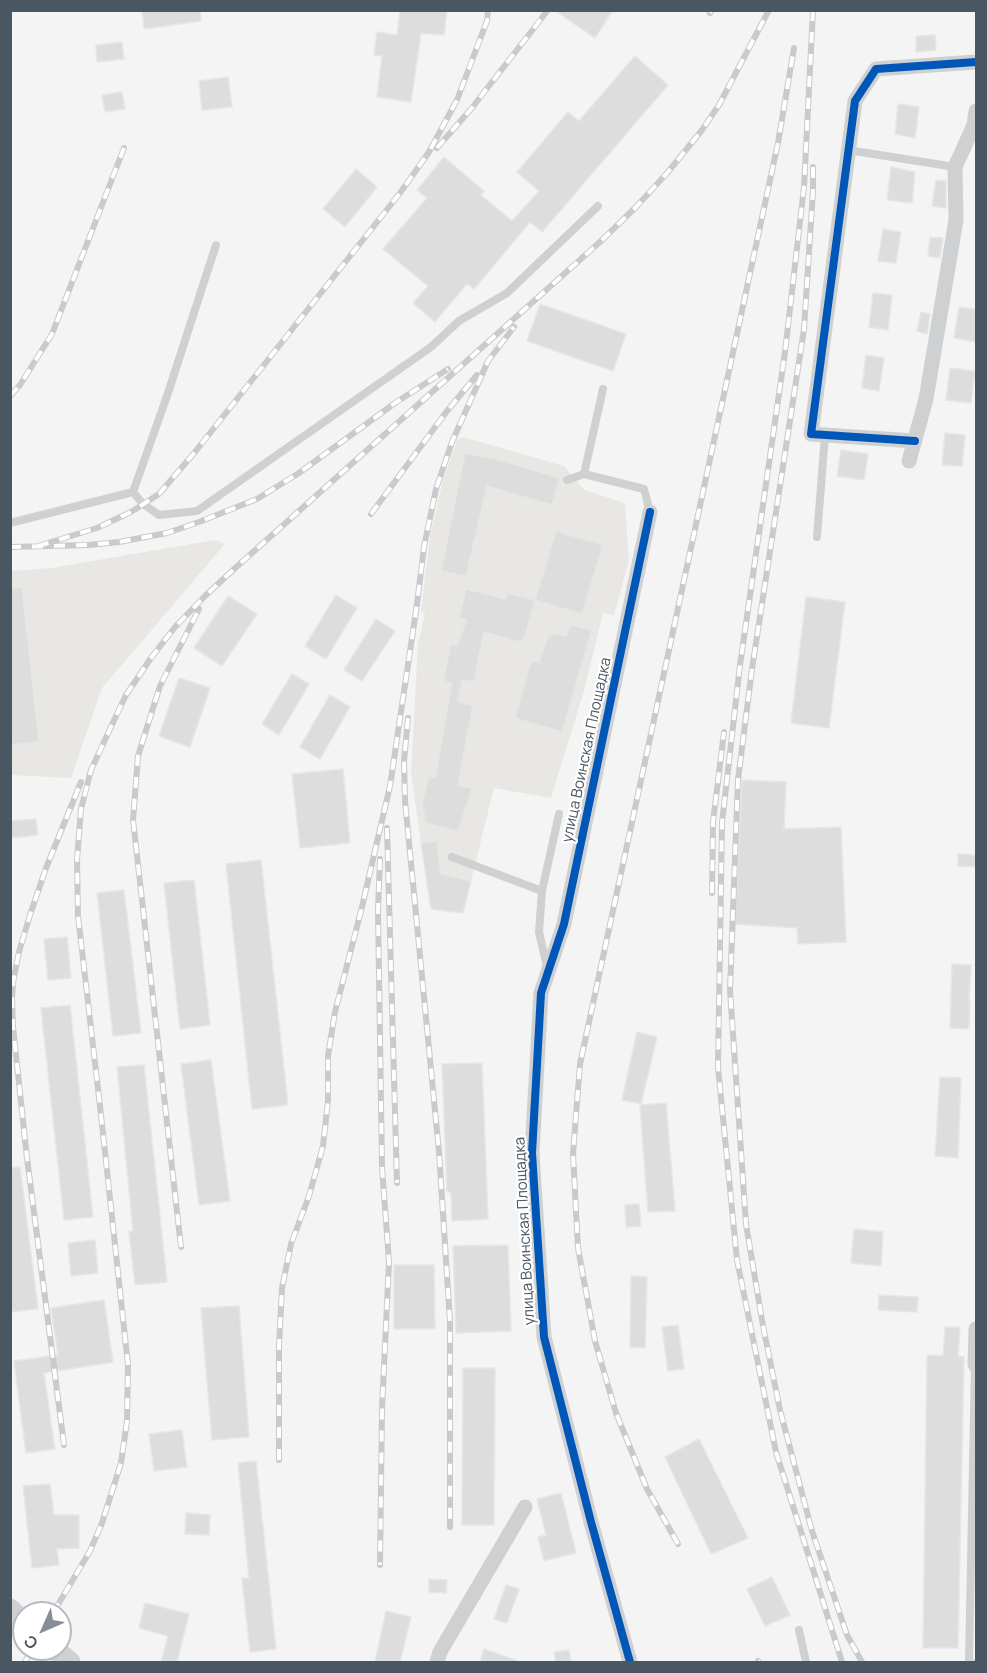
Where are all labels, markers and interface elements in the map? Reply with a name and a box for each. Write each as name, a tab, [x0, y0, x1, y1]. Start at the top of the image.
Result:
street label: улица Воинская Площадка	[559, 656, 615, 844]
street label: улица Воинская Площадка	[511, 1136, 539, 1326]
north arrow	[12, 1601, 72, 1661]
text: С	[19, 1630, 43, 1654]

